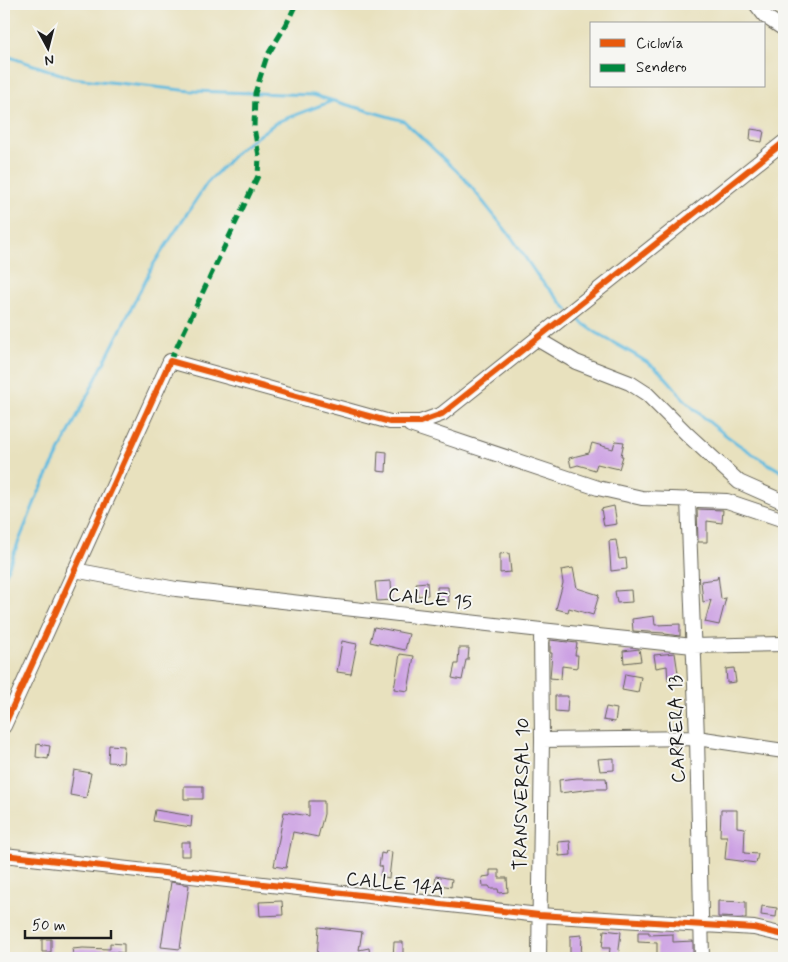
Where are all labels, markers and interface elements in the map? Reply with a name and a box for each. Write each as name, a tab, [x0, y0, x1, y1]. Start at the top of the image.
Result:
north arrow	[22, 22, 72, 72]
legend	[590, 22, 766, 88]
text: Ciclovía	[636, 34, 684, 54]
text: N	[44, 50, 55, 69]
text: Sendero	[636, 58, 687, 78]
street label: CALLE 15	[387, 582, 473, 616]
street label: CARRERA 13	[663, 674, 691, 784]
street label: TRANSVERSAL 10	[508, 717, 536, 871]
street label: CALLE 14A	[345, 866, 445, 902]
scale bar	[25, 907, 111, 939]
text: 50 m	[32, 916, 66, 936]

